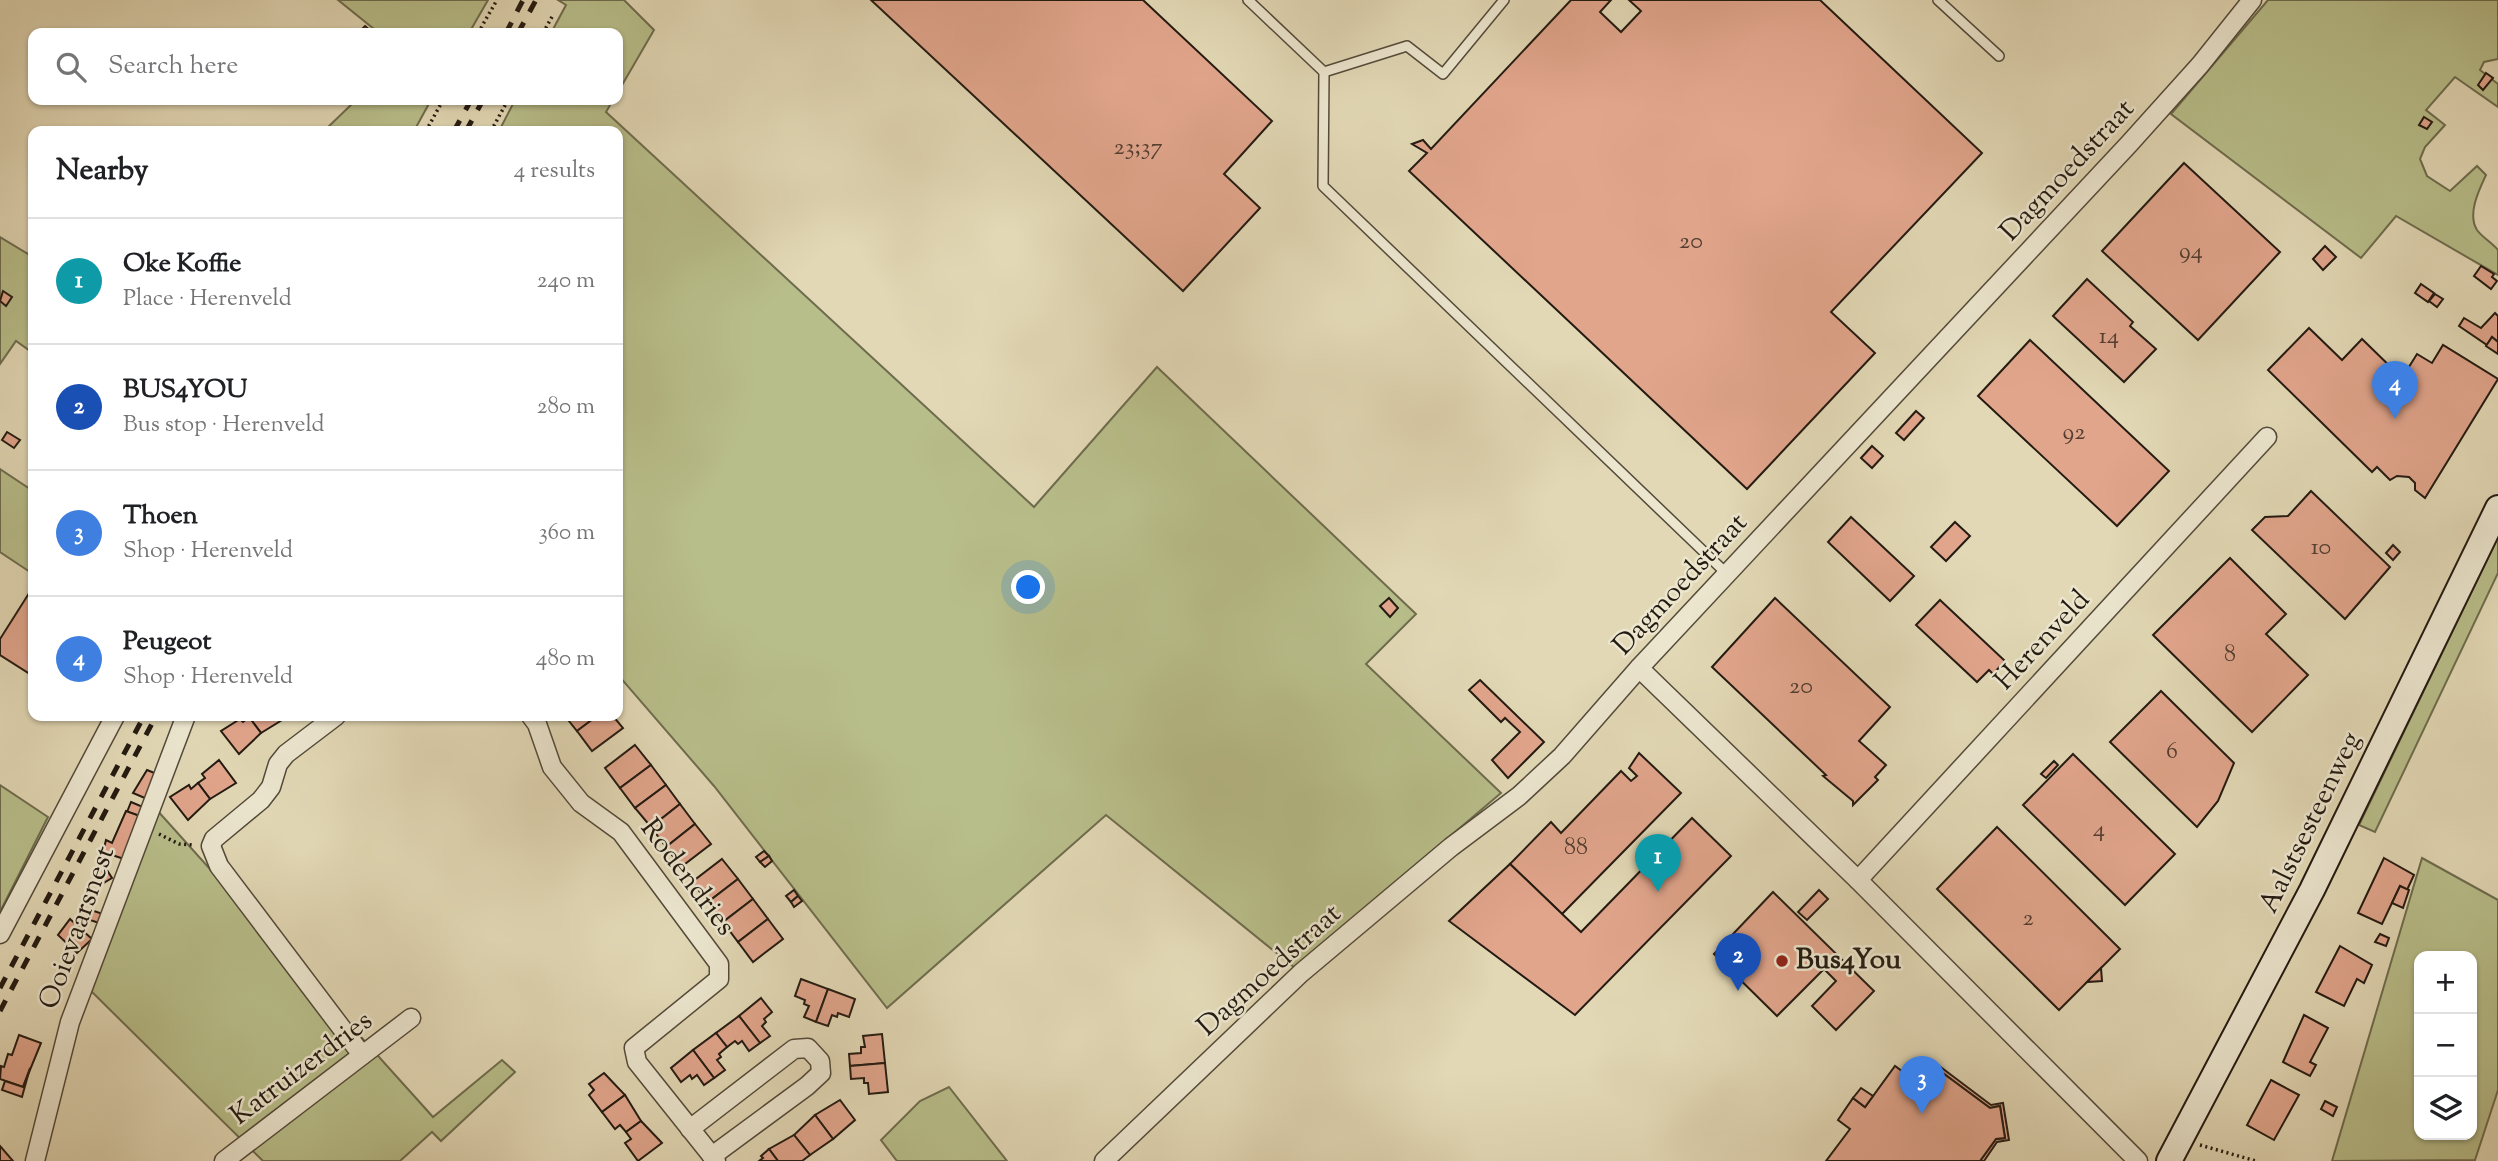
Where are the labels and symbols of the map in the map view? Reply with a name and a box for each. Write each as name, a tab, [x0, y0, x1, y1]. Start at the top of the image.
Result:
street label: Dagmoedstraat	[1991, 91, 2145, 251]
house number: 23;37	[1114, 131, 1162, 165]
house number: 20	[1679, 225, 1703, 259]
house number: 94	[2179, 235, 2203, 269]
house number: 14	[2099, 320, 2119, 354]
pin: 4	[2372, 361, 2418, 419]
house number: 92	[2063, 416, 2085, 450]
street label: Dagmoedstraat	[1604, 505, 1758, 665]
house number: 10	[2311, 531, 2331, 565]
your location	[1011, 570, 1045, 604]
street label: Herenveld	[1986, 582, 2100, 700]
house number: 8	[2224, 638, 2236, 672]
house number: 20	[1789, 670, 1813, 704]
street label: Aalstsesteenweg	[2250, 726, 2372, 920]
house number: 6	[2166, 735, 2178, 769]
street label: Rodendries	[630, 811, 744, 945]
house number: 4	[2093, 813, 2105, 847]
house number: 88	[1564, 831, 1588, 865]
pin: 1	[1635, 834, 1681, 892]
street label: Ooievaarsnest	[30, 840, 126, 1015]
street label: Dagmoedstraat	[1189, 895, 1351, 1047]
house number: 2	[2022, 902, 2034, 936]
pin: 2	[1715, 933, 1761, 991]
place label: Bus4You	[1796, 941, 1902, 981]
marker: Bus4You	[1774, 953, 1790, 969]
street label: Katruizerdries	[222, 1002, 382, 1136]
pin: 3	[1899, 1056, 1945, 1114]

